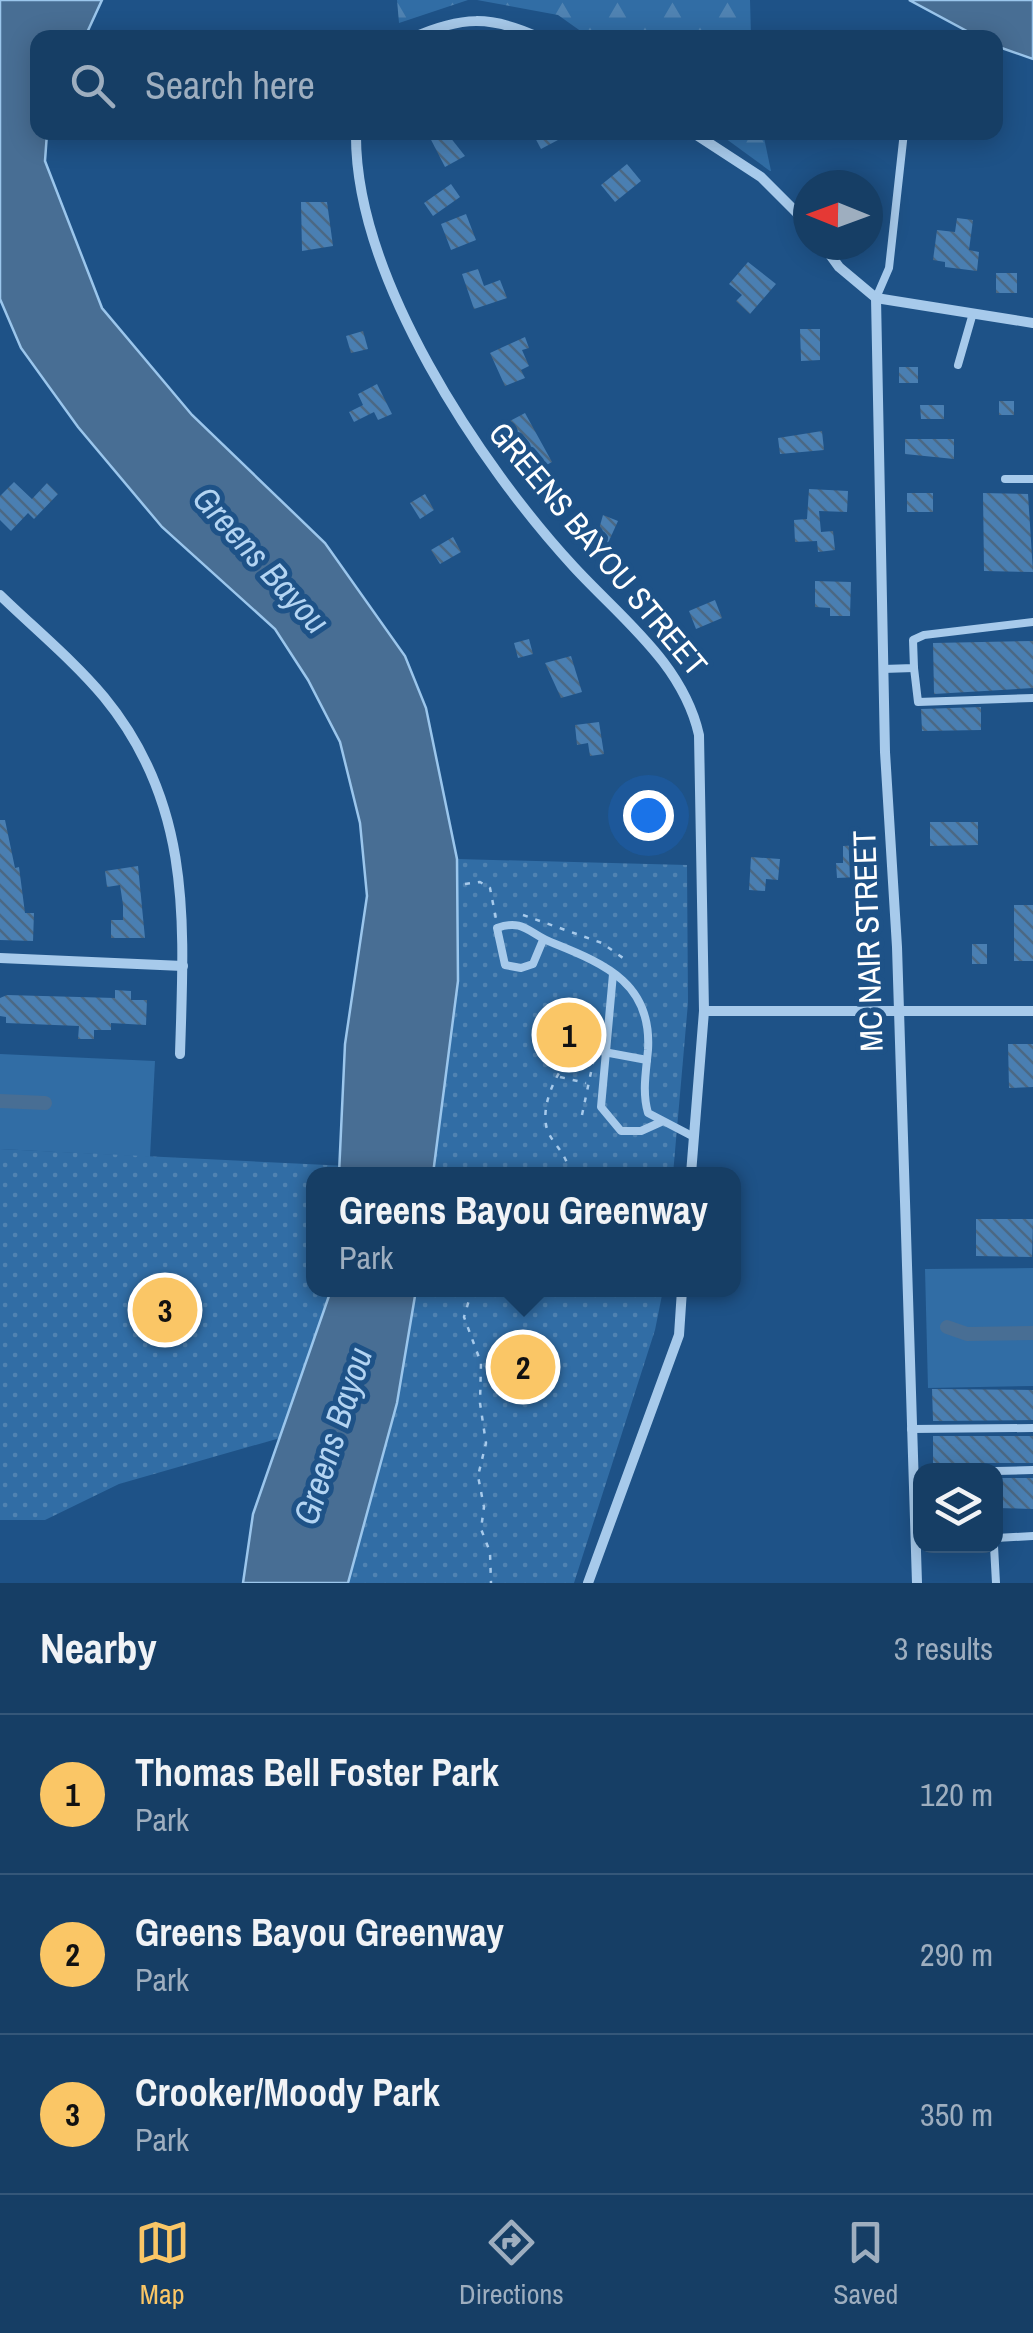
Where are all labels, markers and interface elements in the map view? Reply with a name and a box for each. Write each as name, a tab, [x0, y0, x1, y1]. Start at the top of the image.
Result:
search box	[30, 30, 1003, 140]
icon: search	[65, 58, 120, 113]
text: Search here	[145, 60, 315, 111]
north arrow	[793, 170, 883, 260]
street label: GREENS BAYOU STREET	[479, 413, 717, 685]
water label: Greens Bayou	[183, 476, 340, 644]
your location	[623, 790, 674, 841]
street label: MC NAIR STREET	[842, 830, 893, 1053]
pin: 1	[536, 998, 602, 1072]
popup	[306, 1167, 741, 1297]
text: Greens Bayou Greenway	[339, 1185, 708, 1236]
text: Park	[339, 1236, 393, 1279]
pin: 3	[132, 1272, 198, 1348]
pin: 2	[490, 1330, 556, 1404]
water label: Greens Bayou	[282, 1341, 383, 1530]
map controls	[913, 1463, 1003, 1553]
button: layers	[913, 1463, 1003, 1553]
text: Nearby	[40, 1620, 157, 1676]
text: 3 results	[894, 1627, 993, 1670]
text: Thomas Bell Foster Park	[135, 1747, 499, 1798]
text: 1	[65, 1773, 80, 1816]
text: 120 m	[920, 1773, 993, 1816]
text: Park	[135, 1798, 189, 1841]
text: Greens Bayou Greenway	[135, 1907, 504, 1958]
text: 2	[65, 1933, 80, 1976]
text: 290 m	[920, 1933, 993, 1976]
text: Park	[135, 1958, 189, 2001]
text: Crooker/Moody Park	[135, 2067, 440, 2118]
text: 3	[65, 2093, 80, 2136]
text: 350 m	[920, 2093, 993, 2136]
text: Park	[135, 2118, 189, 2161]
tab: Map	[135, 2215, 190, 2313]
tab: Directions	[459, 2215, 564, 2313]
tab: Saved	[833, 2215, 898, 2313]

